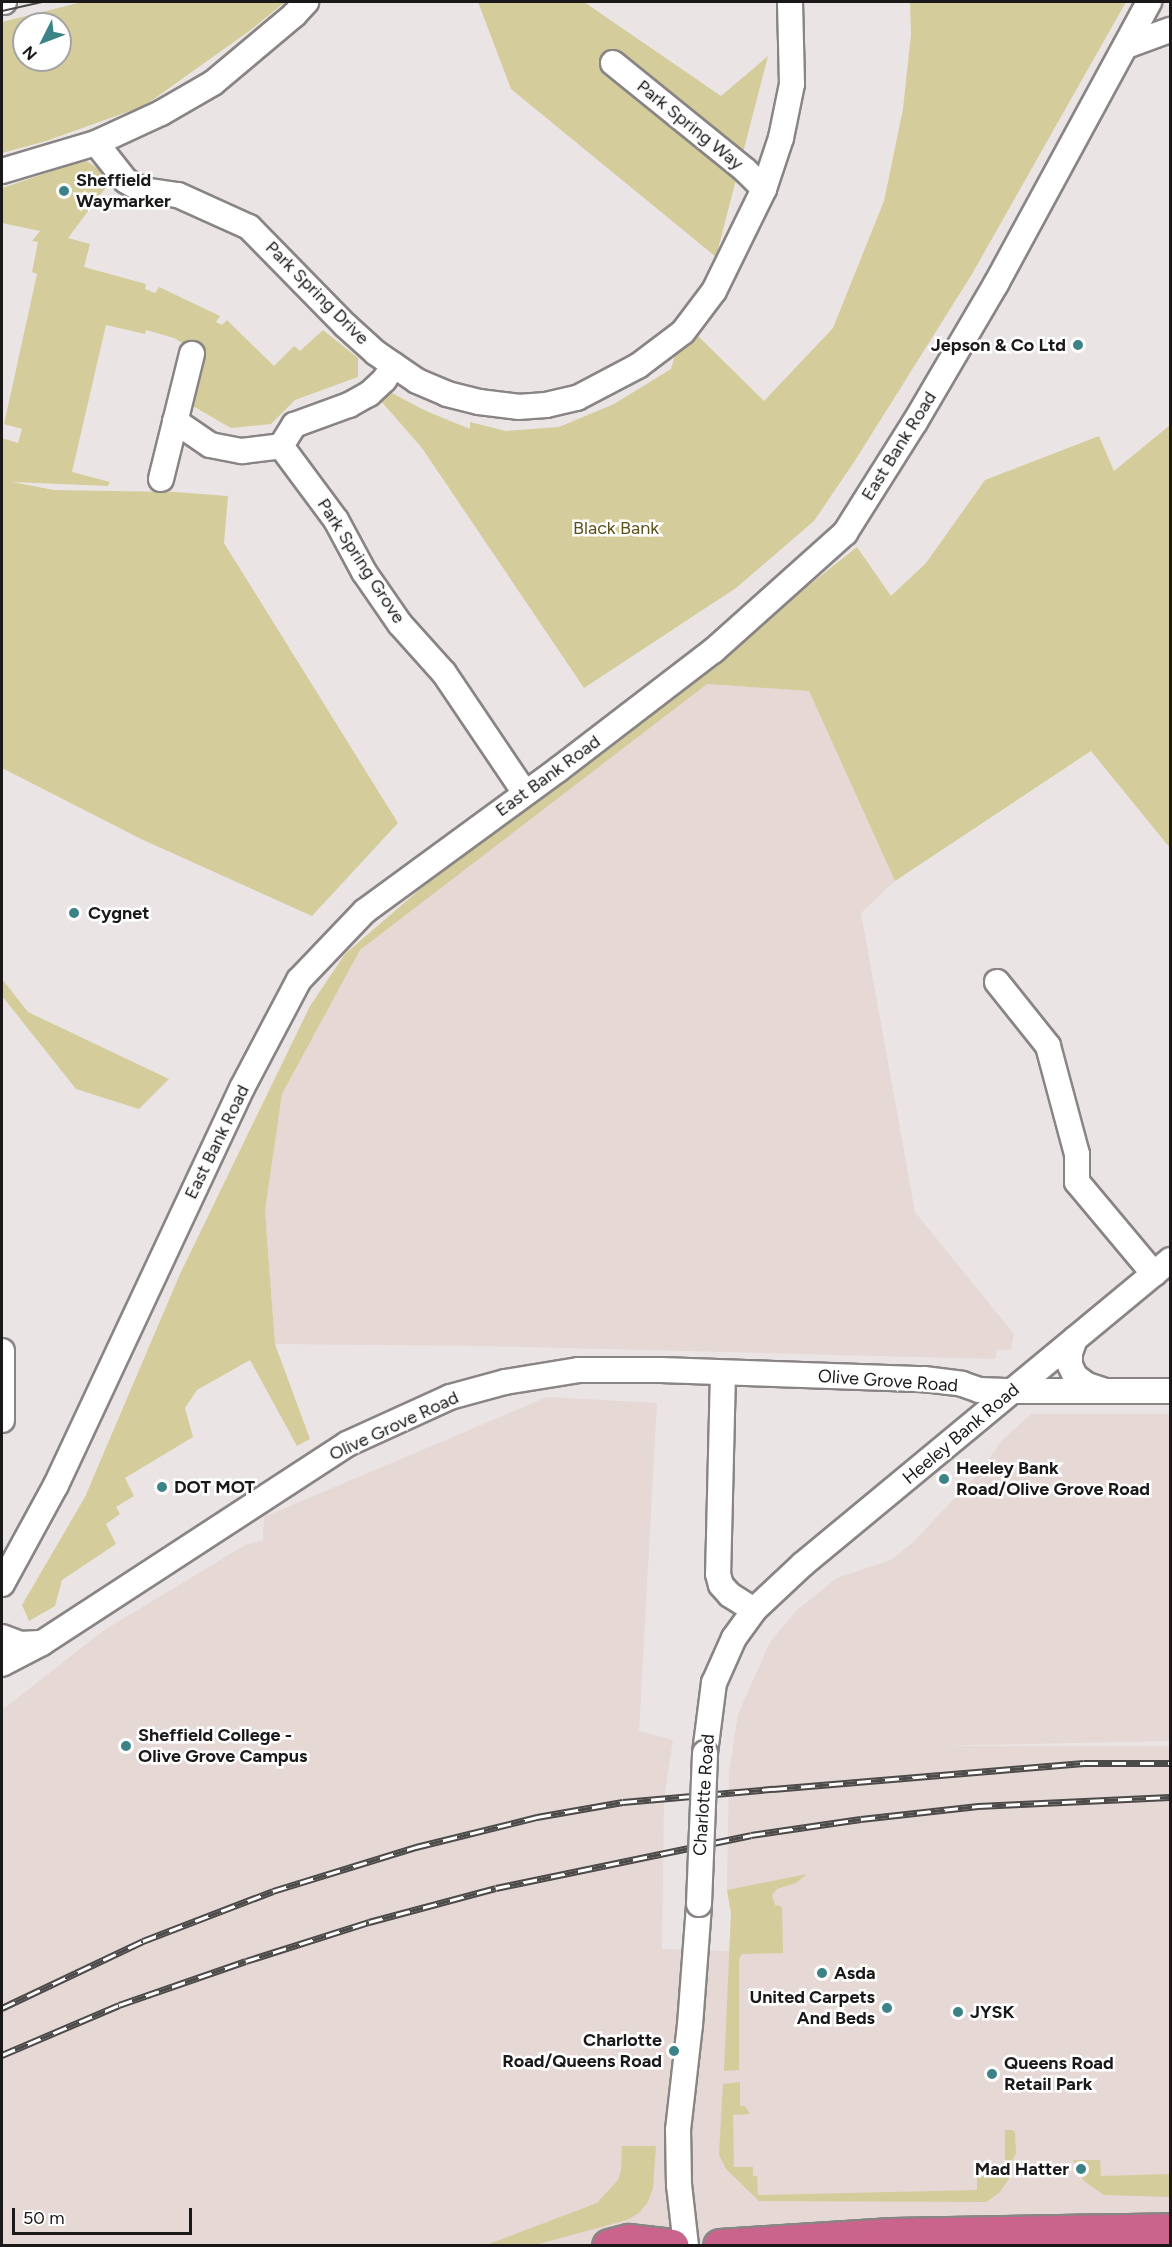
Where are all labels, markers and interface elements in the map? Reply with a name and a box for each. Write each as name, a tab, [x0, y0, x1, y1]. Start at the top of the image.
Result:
north arrow	[12, 12, 72, 72]
text: N	[19, 42, 41, 64]
street label: Park Spring Way	[632, 75, 748, 175]
place label: Sheffield Waymarker	[76, 170, 171, 213]
marker: Sheffield Waymarker	[57, 184, 71, 198]
street label: Park Spring Drive	[261, 237, 373, 349]
place label: Jepson & Co Ltd	[931, 334, 1066, 356]
marker: Jepson & Co Ltd	[1071, 338, 1085, 352]
street label: East Bank Road	[857, 388, 941, 504]
street label: Park Spring Grove	[313, 494, 409, 628]
park label: Black Bank	[573, 517, 659, 539]
street label: East Bank Road	[491, 731, 605, 821]
place label: Cygnet	[88, 902, 149, 924]
marker: Cygnet	[65, 904, 83, 922]
street label: East Bank Road	[180, 1081, 254, 1203]
street label: Olive Grove Road	[817, 1365, 959, 1397]
street label: Heeley Bank Road	[898, 1379, 1024, 1489]
street label: Olive Grove Road	[326, 1387, 462, 1465]
place label: Heeley Bank Road/Olive Grove Road	[956, 1458, 1150, 1500]
marker: Heeley Bank Road/Olive Grove Road	[937, 1472, 951, 1486]
place label: DOT MOT	[174, 1476, 255, 1498]
marker: DOT MOT	[155, 1480, 169, 1494]
place label: Sheffield College - Olive Grove Campus	[138, 1725, 307, 1768]
street label: Charlotte Road	[689, 1733, 719, 1857]
marker: Sheffield College - Olive Grove Campus	[119, 1739, 133, 1753]
place label: Asda	[834, 1962, 876, 1984]
marker: Asda	[815, 1966, 829, 1980]
place label: United Carpets And Beds	[749, 1987, 875, 2030]
marker: United Carpets And Beds	[880, 2001, 894, 2015]
place label: JYSK	[970, 2001, 1014, 2023]
marker: JYSK	[951, 2005, 965, 2019]
place label: Charlotte Road/Queens Road	[502, 2030, 662, 2072]
marker: Charlotte Road/Queens Road	[667, 2044, 681, 2058]
place label: Queens Road Retail Park	[1004, 2053, 1114, 2096]
marker: Queens Road Retail Park	[985, 2067, 999, 2081]
place label: Mad Hatter	[975, 2158, 1069, 2180]
marker: Mad Hatter	[1074, 2162, 1088, 2176]
scale bar	[15, 2196, 195, 2234]
text: 50 m	[23, 2207, 65, 2229]

